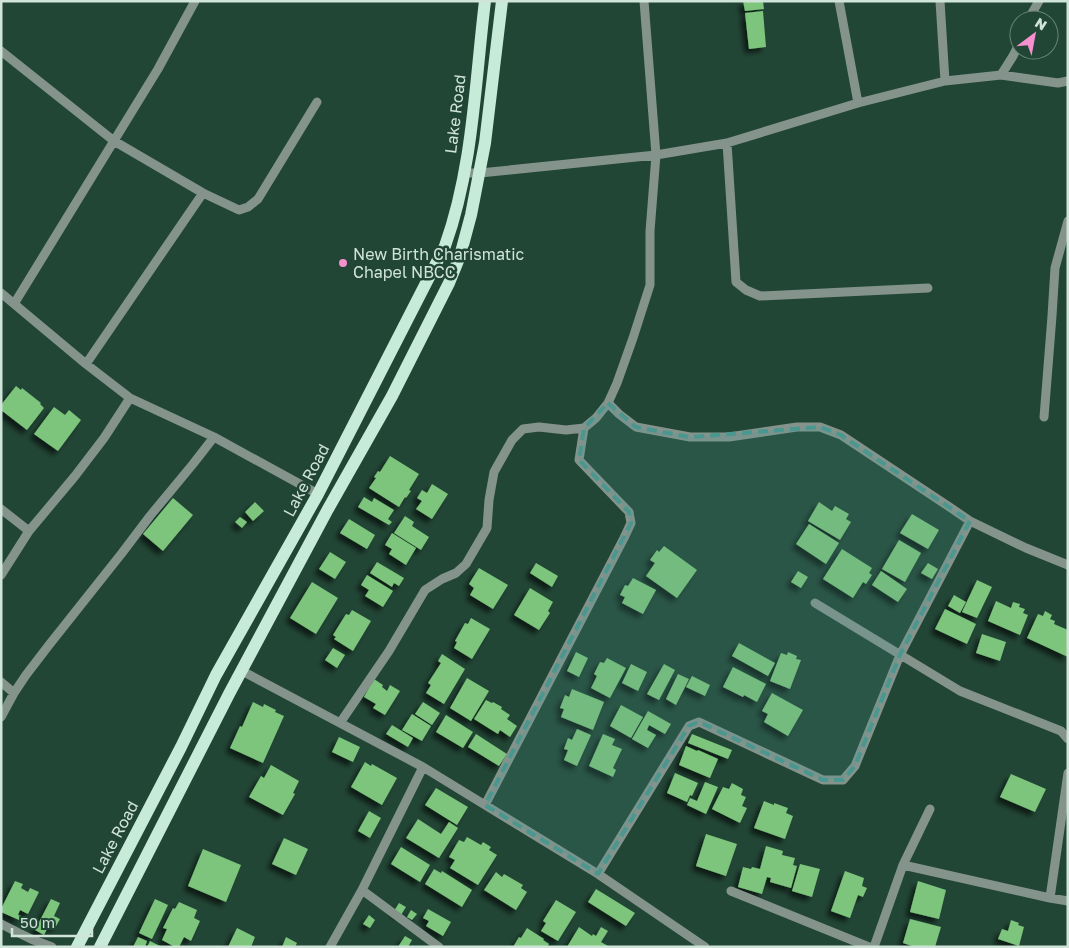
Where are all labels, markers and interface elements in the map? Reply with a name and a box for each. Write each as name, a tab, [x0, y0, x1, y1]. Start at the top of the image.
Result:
north arrow	[1009, 10, 1059, 60]
text: N	[1032, 14, 1050, 34]
street label: Lake Road	[440, 73, 470, 155]
place label: New Birth Charismatic Chapel NBCC	[353, 244, 525, 282]
marker: New Birth Charismatic Chapel NBCC	[337, 257, 349, 269]
street label: Lake Road	[279, 440, 333, 520]
street label: Lake Road	[88, 797, 142, 877]
scale bar	[12, 906, 92, 938]
text: 50 m	[20, 913, 55, 931]

